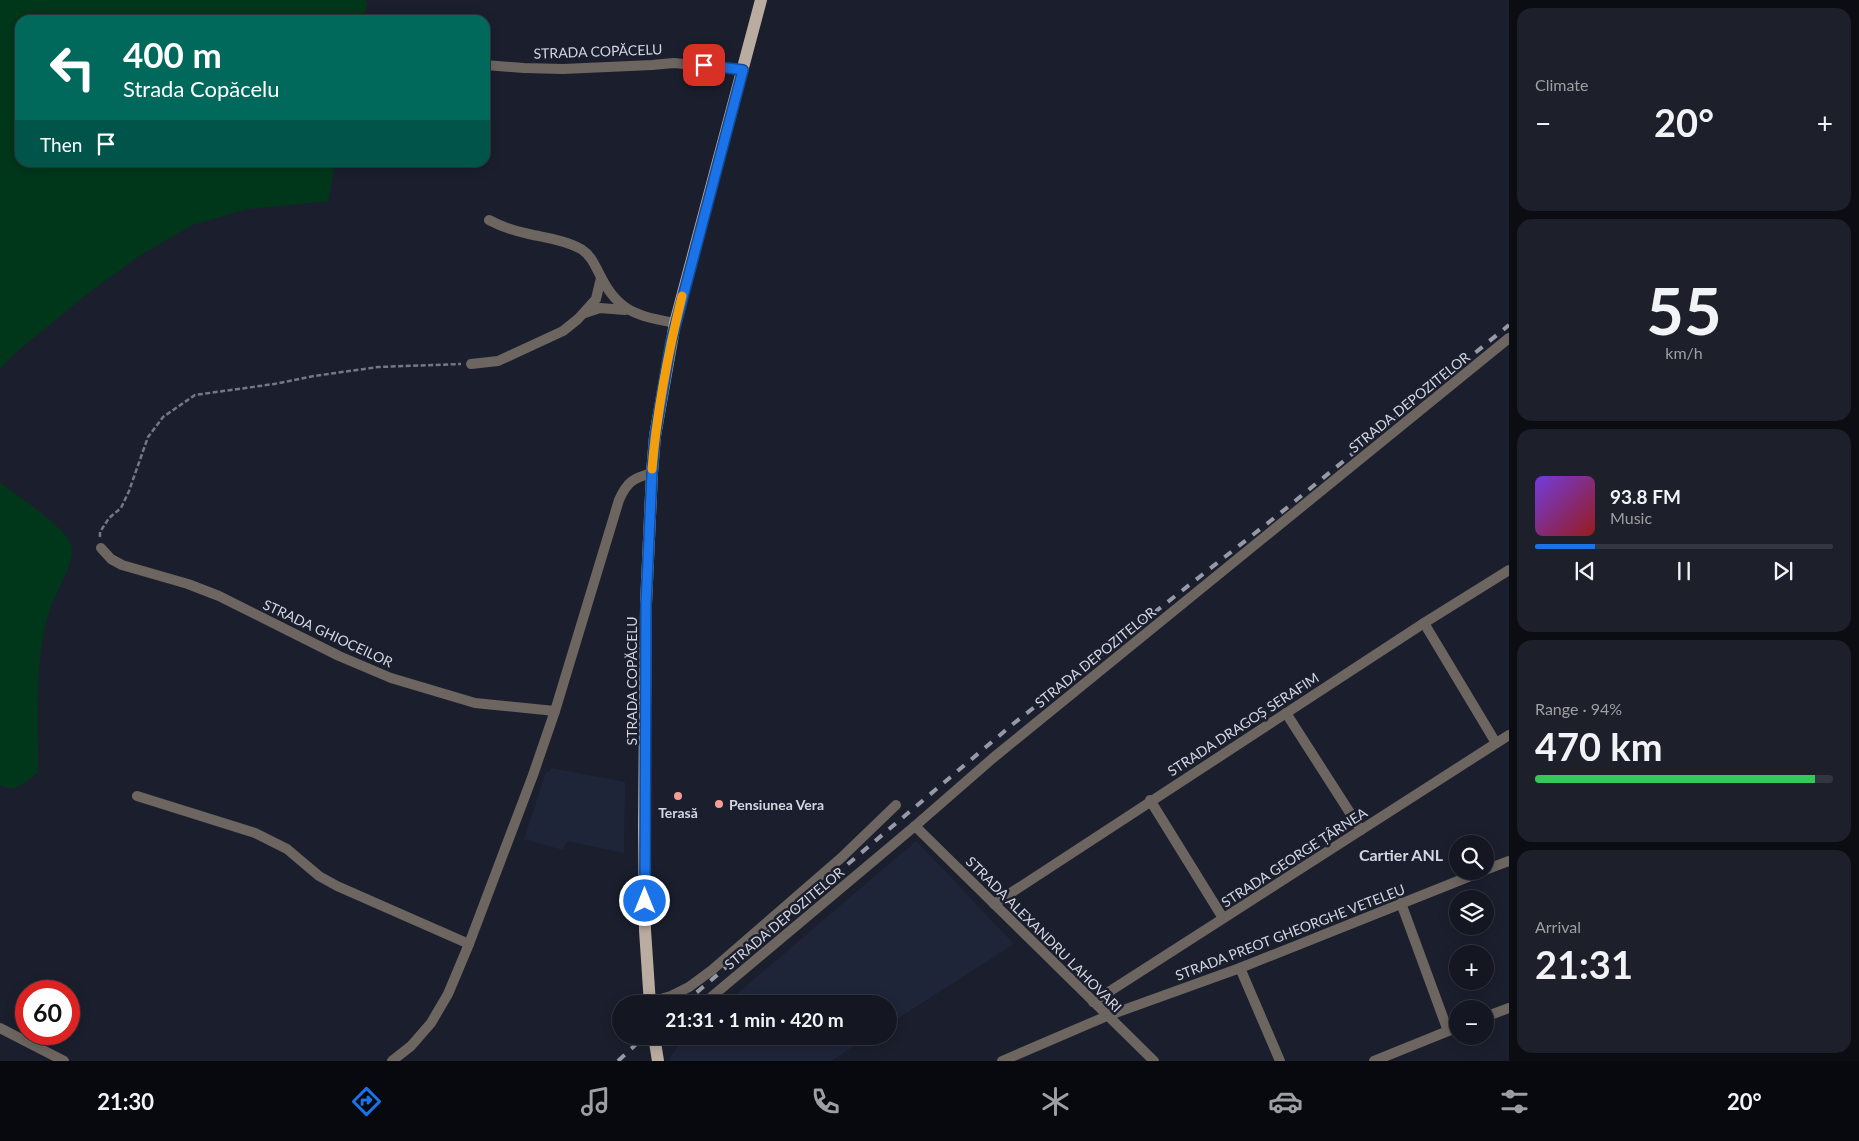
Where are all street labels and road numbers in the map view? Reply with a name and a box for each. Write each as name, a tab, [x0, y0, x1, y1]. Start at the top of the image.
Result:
street label: STRADA COPĂCELU	[533, 40, 663, 62]
street label: STRADA DEPOZITELOR	[1345, 348, 1473, 456]
street label: STRADA GHIOCEILOR	[260, 595, 396, 671]
street label: STRADA DEPOZITELOR	[1031, 603, 1159, 711]
street label: STRADA COPĂCELU	[623, 617, 640, 745]
street label: STRADA DRAGOȘ SERAFIM	[1164, 669, 1322, 779]
street label: STRADA GEORGE ȚÂRNEA	[1218, 803, 1370, 911]
street label: STRADA ALEXANDRU LAHOVARI	[963, 853, 1125, 1015]
street label: STRADA DEPOZITELOR	[721, 863, 847, 973]
street label: STRADA PREOT GHEORGHE VETELEU	[1173, 880, 1407, 984]

